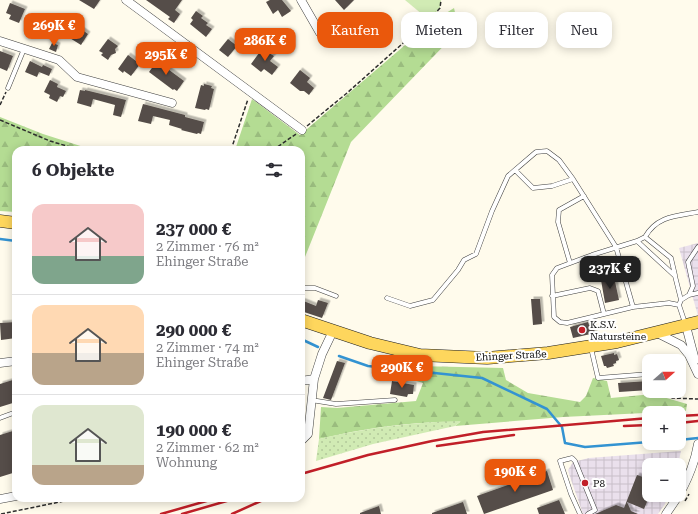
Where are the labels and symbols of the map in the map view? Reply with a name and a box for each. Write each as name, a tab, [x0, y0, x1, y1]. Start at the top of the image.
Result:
pin: 269K €	[21, 13, 87, 47]
pin: 286K €	[232, 28, 298, 62]
pin: 295K €	[133, 42, 199, 76]
pin: 237K €	[577, 256, 643, 290]
place label: K.S.V. Natursteine	[590, 319, 647, 342]
marker: K.S.V. Natursteine	[577, 325, 587, 335]
street label: Ehinger Straße	[475, 348, 547, 363]
north arrow	[642, 354, 686, 398]
pin: 290K €	[369, 355, 435, 389]
pin: 190K €	[482, 459, 548, 493]
marker: P8	[580, 478, 590, 488]
place label: P8	[593, 478, 605, 489]

